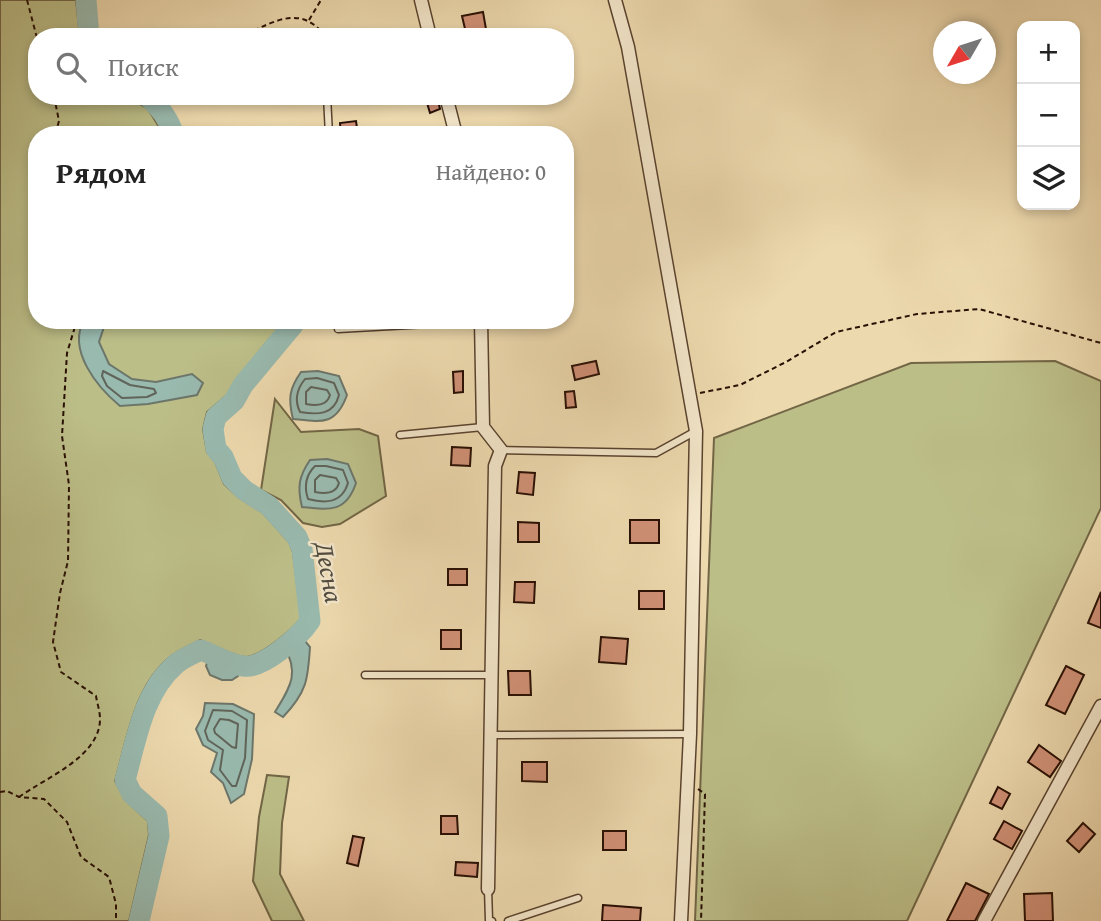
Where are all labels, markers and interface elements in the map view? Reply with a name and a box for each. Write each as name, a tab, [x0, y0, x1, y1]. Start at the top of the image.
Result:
north arrow	[933, 21, 996, 84]
map controls	[1017, 21, 1080, 210]
button: +	[1017, 21, 1080, 84]
search box	[28, 28, 574, 105]
text: Поиск	[108, 47, 179, 86]
icon: search	[52, 48, 90, 86]
button: −	[1017, 84, 1080, 147]
button: layers	[1017, 147, 1080, 210]
text: Рядом	[56, 150, 147, 194]
text: Найдено: 0	[436, 155, 546, 188]
water label: Десна	[305, 537, 355, 606]

